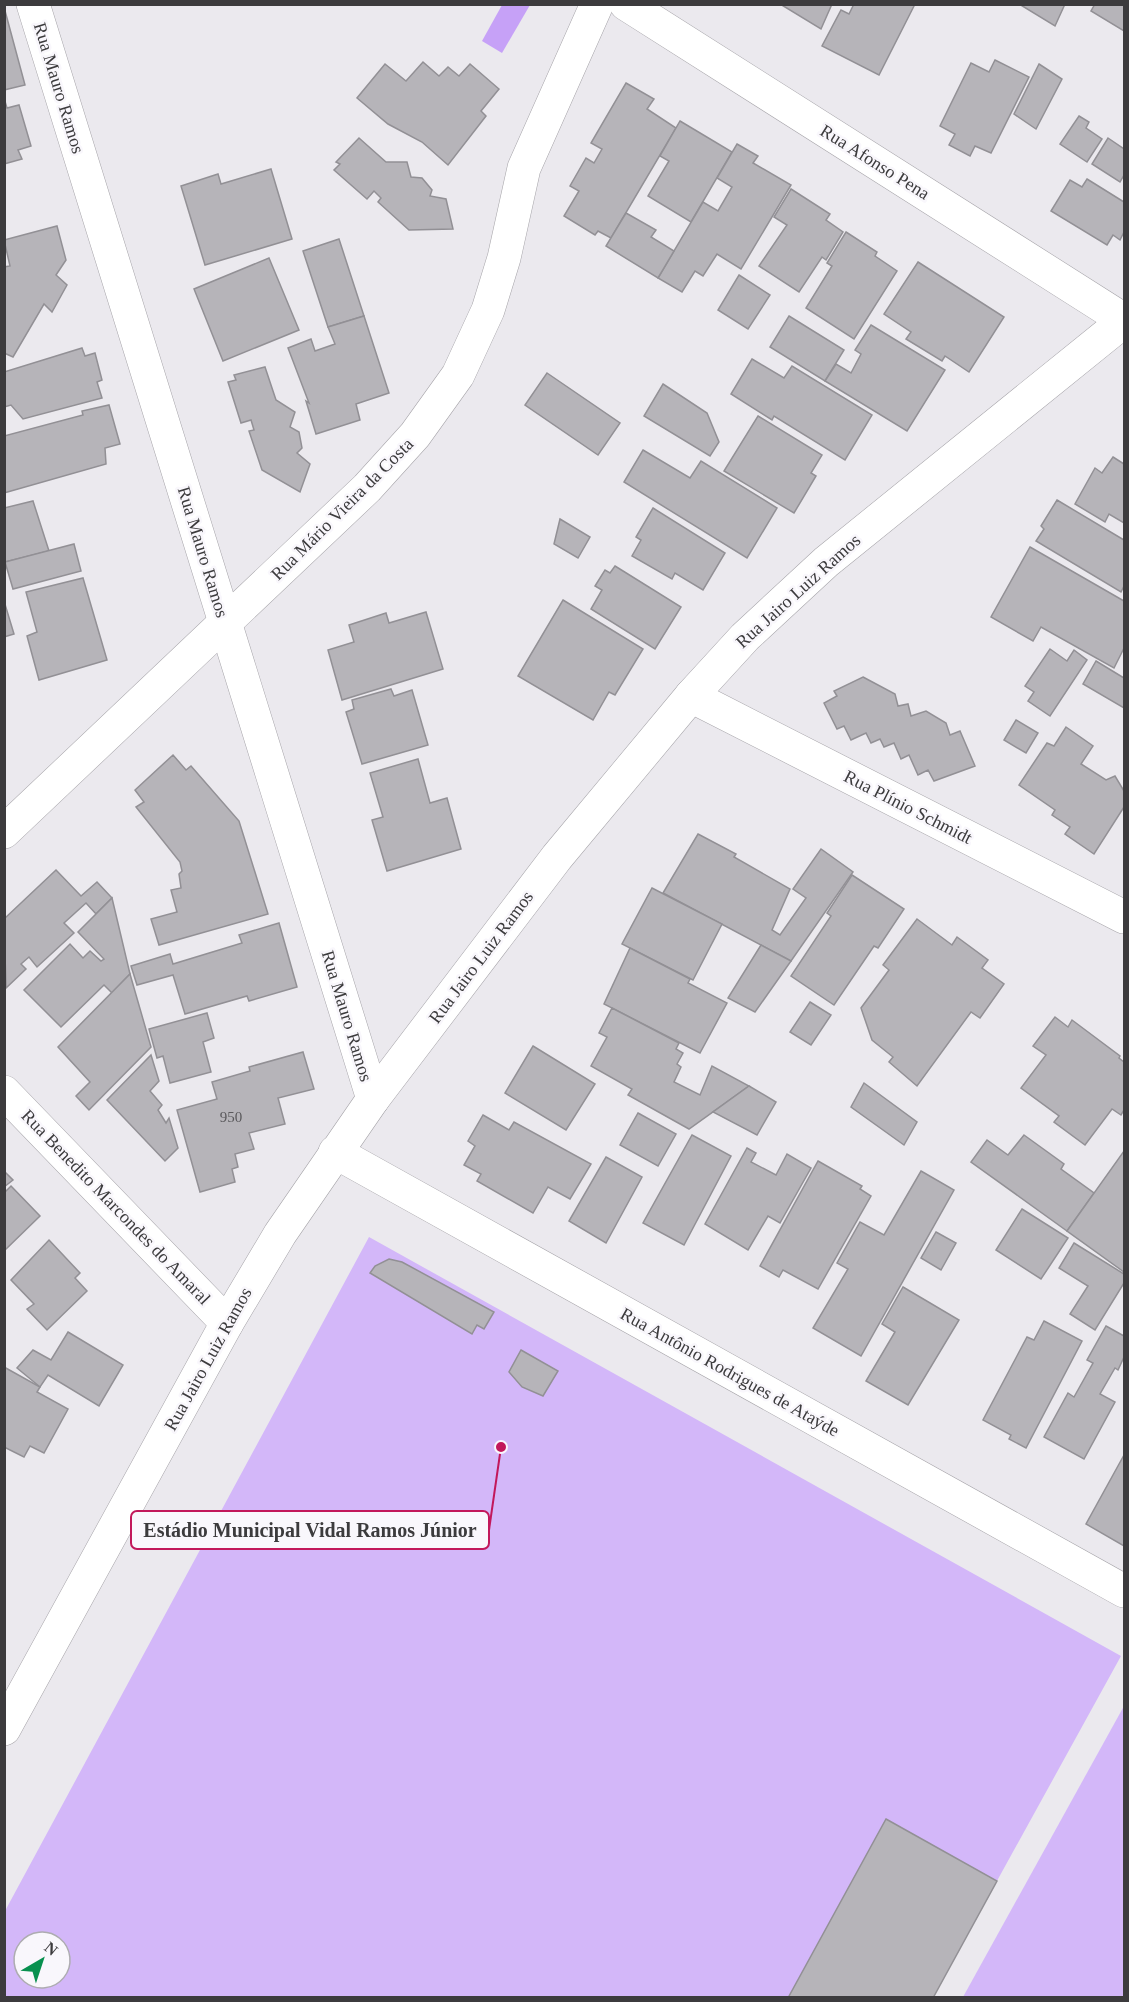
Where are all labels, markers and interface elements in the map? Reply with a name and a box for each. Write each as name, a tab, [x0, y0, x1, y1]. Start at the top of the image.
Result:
street label: Rua Mauro Ramos	[30, 20, 88, 156]
street label: Rua Afonso Pena	[817, 120, 933, 204]
street label: Rua Mário Vieira da Costa	[267, 434, 417, 584]
street label: Rua Mauro Ramos	[174, 484, 232, 620]
street label: Rua Jairo Luiz Ramos	[732, 530, 864, 652]
street label: Rua Plínio Schmidt	[841, 766, 975, 848]
street label: Rua Jairo Luiz Ramos	[425, 887, 537, 1027]
street label: Rua Mauro Ramos	[318, 948, 376, 1084]
street label: Rua Benedito Marcondes do Amaral	[17, 1105, 215, 1309]
house number: 950	[220, 1109, 242, 1125]
street label: Rua Jairo Luiz Ramos	[160, 1284, 256, 1434]
street label: Rua Antônio Rodrigues de Ataýde	[617, 1303, 843, 1441]
callout: Estádio Municipal Vidal Ramos Júnior	[131, 1511, 489, 1549]
text: Estádio Municipal Vidal Ramos Júnior	[143, 1519, 477, 1542]
north arrow	[12, 1930, 72, 1990]
text: N	[41, 1938, 61, 1959]

